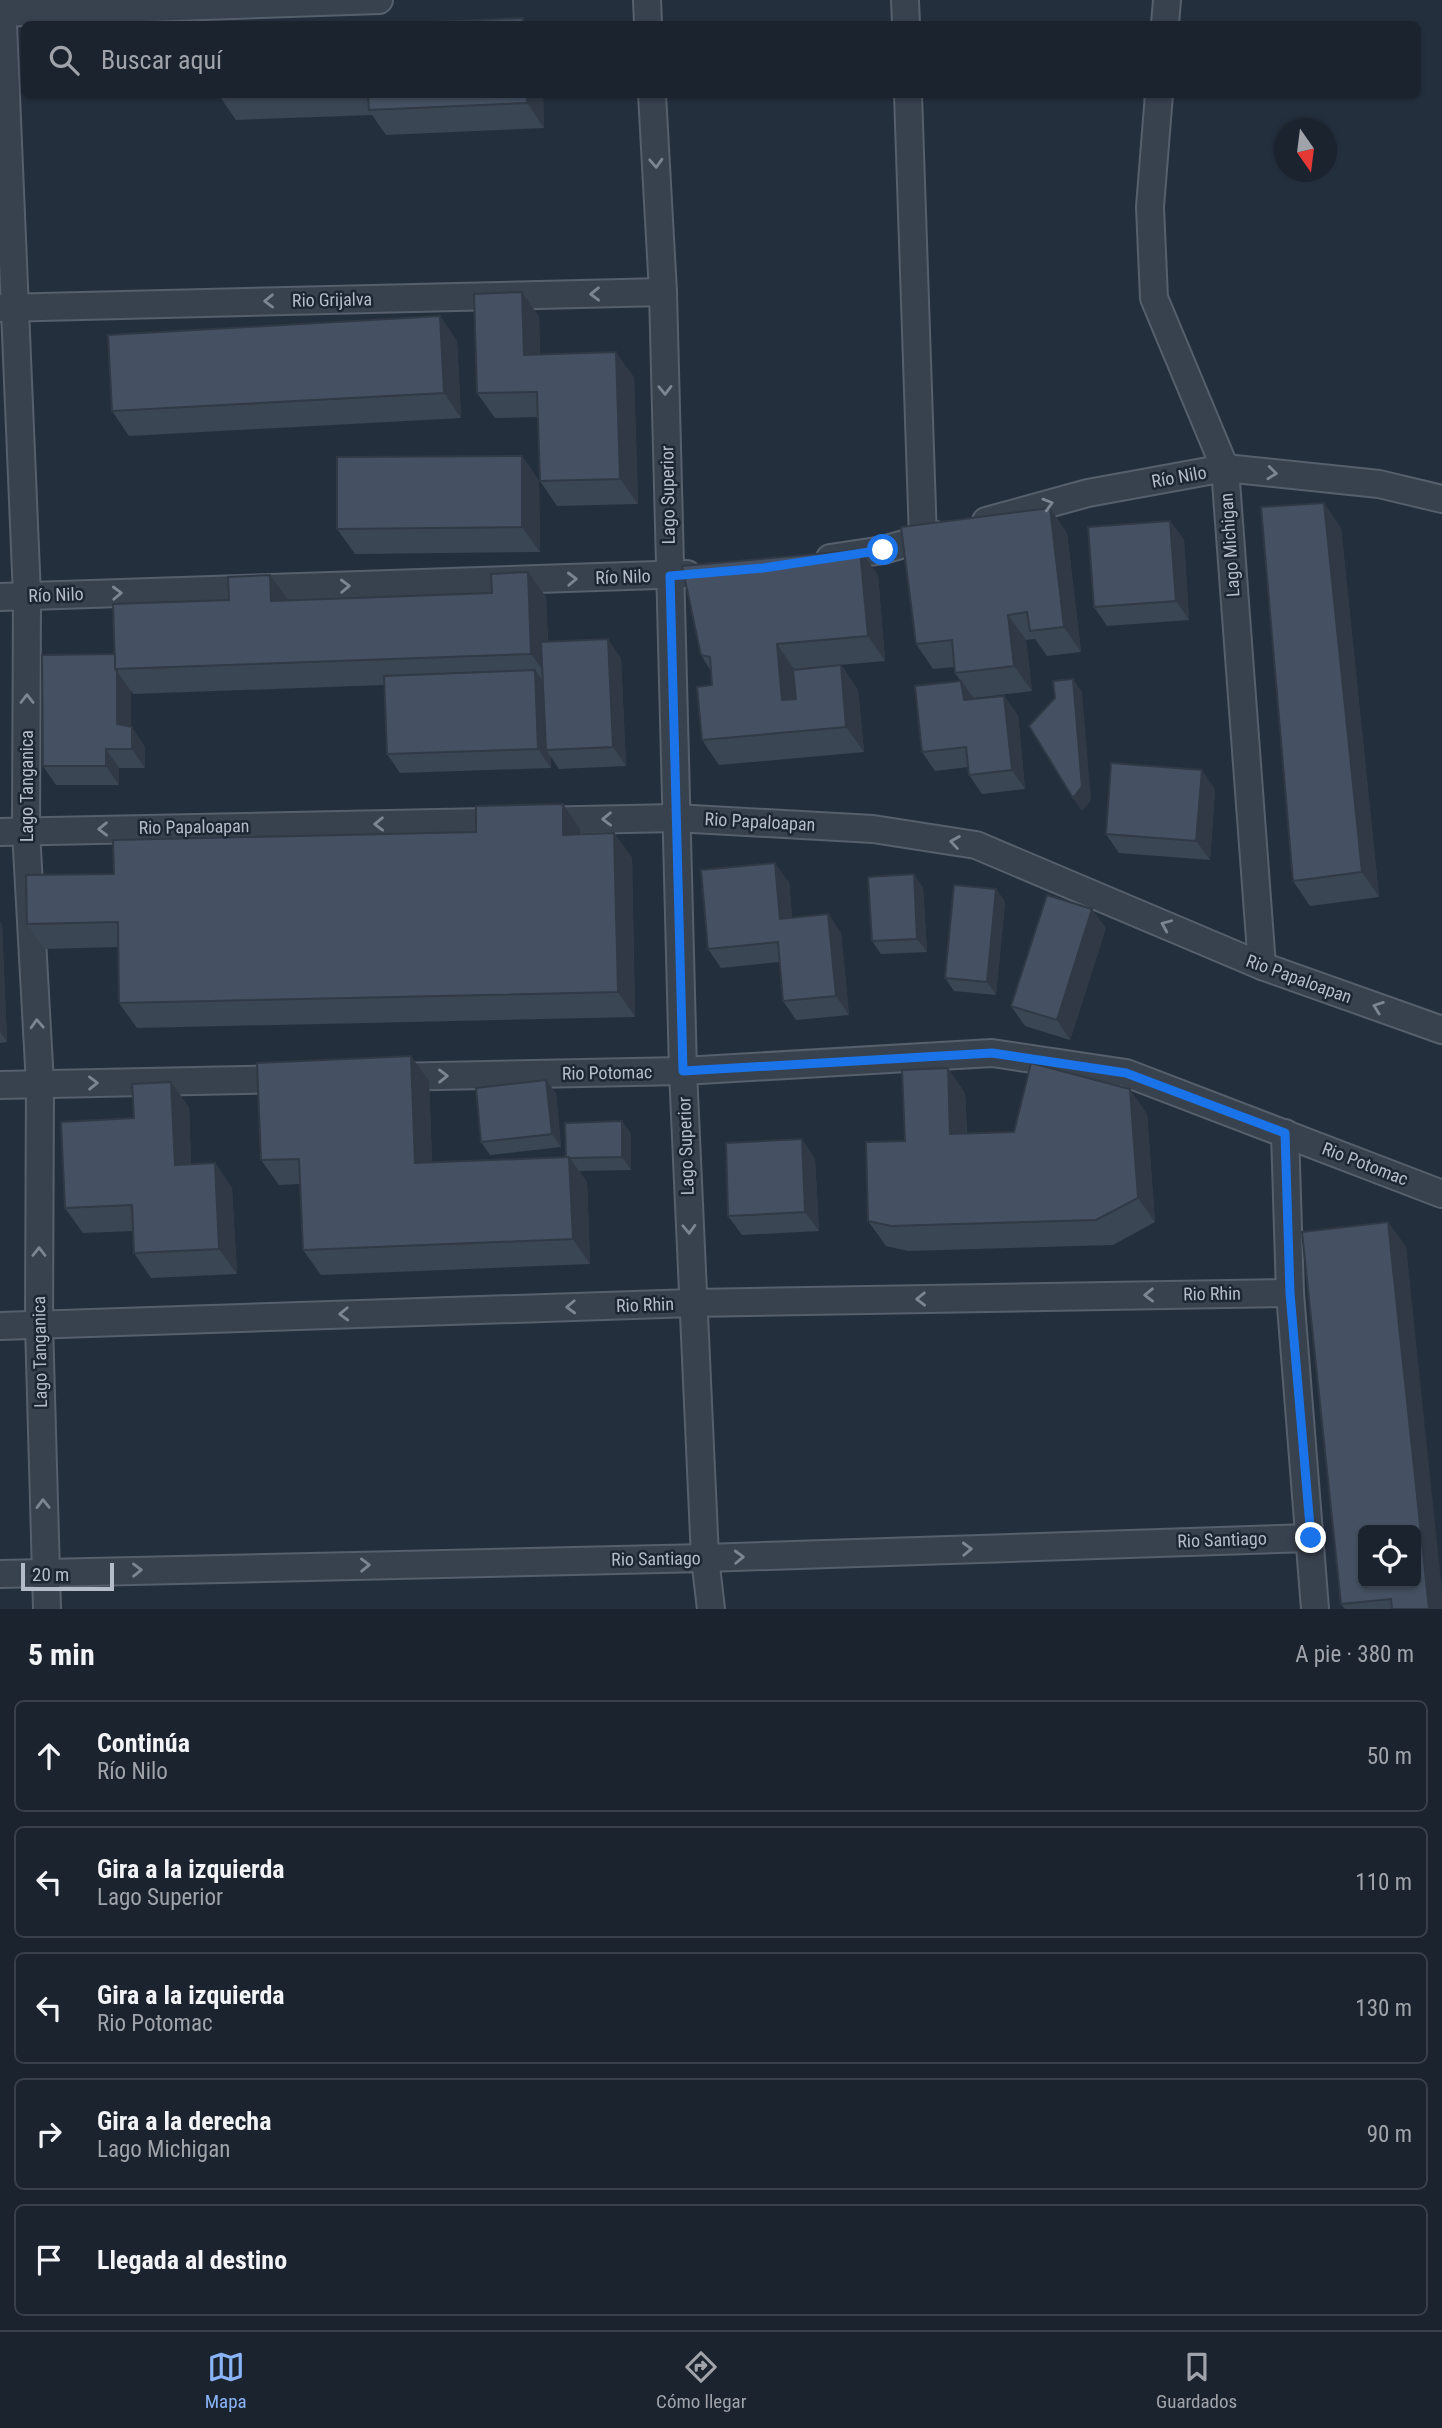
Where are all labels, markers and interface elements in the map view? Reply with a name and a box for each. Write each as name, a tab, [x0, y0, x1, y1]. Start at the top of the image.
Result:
search box	[21, 21, 1421, 98]
icon: search	[45, 41, 83, 79]
text: Buscar aquí	[101, 45, 222, 75]
north arrow	[1274, 119, 1337, 182]
one-way arrow	[648, 157, 663, 168]
one-way arrow	[589, 286, 600, 302]
street label: Rio Grijalva	[292, 288, 372, 311]
one-way arrow	[264, 294, 275, 309]
one-way arrow	[658, 385, 673, 396]
street label: Lago Superior	[656, 445, 679, 545]
street label: Río Nilo	[1150, 461, 1208, 492]
one-way arrow	[1267, 465, 1278, 480]
street label: Lago Michigan	[1215, 492, 1244, 598]
one-way arrow	[1042, 498, 1054, 512]
route start	[867, 534, 898, 565]
street label: Río Nilo	[595, 565, 651, 588]
one-way arrow	[567, 571, 578, 586]
one-way arrow	[339, 578, 350, 593]
street label: Río Nilo	[28, 583, 84, 606]
one-way arrow	[112, 585, 123, 600]
one-way arrow	[19, 693, 34, 704]
street label: Lago Tanganica	[16, 730, 37, 842]
street label: Rio Papaloapan	[704, 808, 816, 835]
one-way arrow	[601, 811, 612, 827]
street label: Rio Papaloapan	[138, 815, 250, 838]
one-way arrow	[374, 816, 385, 831]
one-way arrow	[97, 822, 108, 837]
one-way arrow	[949, 835, 961, 850]
one-way arrow	[1160, 920, 1172, 934]
street label: Rio Papaloapan	[1243, 950, 1355, 1007]
one-way arrow	[1372, 1002, 1384, 1016]
one-way arrow	[30, 1019, 45, 1030]
street label: Rio Potomac	[562, 1061, 652, 1084]
one-way arrow	[438, 1068, 448, 1084]
one-way arrow	[87, 1075, 98, 1090]
street label: Lago Superior	[673, 1096, 698, 1196]
street label: Rio Potomac	[1319, 1138, 1411, 1190]
one-way arrow	[682, 1223, 697, 1234]
one-way arrow	[31, 1246, 47, 1256]
street label: Rio Rhin	[1183, 1282, 1241, 1305]
one-way arrow	[1143, 1287, 1153, 1303]
one-way arrow	[915, 1291, 926, 1307]
street label: Rio Rhin	[616, 1293, 674, 1316]
street label: Lago Tanganica	[28, 1296, 51, 1408]
one-way arrow	[565, 1299, 576, 1315]
one-way arrow	[338, 1307, 349, 1322]
one-way arrow	[35, 1498, 51, 1508]
route end	[1295, 1522, 1326, 1553]
map controls	[1358, 1525, 1421, 1588]
button: locate	[1358, 1525, 1421, 1588]
street label: Rio Santiago	[1177, 1527, 1267, 1552]
one-way arrow	[961, 1542, 972, 1557]
street label: Rio Santiago	[611, 1547, 701, 1570]
one-way arrow	[734, 1549, 745, 1564]
one-way arrow	[360, 1557, 371, 1573]
scale bar	[21, 1560, 114, 1592]
one-way arrow	[133, 1562, 143, 1578]
text: 20 m	[32, 1563, 69, 1586]
text: 5 min	[28, 1637, 95, 1672]
text: A pie · 380 m	[1295, 1641, 1414, 1668]
text: Continúa	[97, 1728, 190, 1758]
icon: ahead	[30, 1737, 68, 1775]
text: 50 m	[1367, 1743, 1412, 1770]
text: Río Nilo	[97, 1758, 168, 1785]
text: Gira a la izquierda	[97, 1854, 285, 1884]
icon: left	[30, 1863, 68, 1901]
text: 110 m	[1355, 1869, 1412, 1896]
text: Lago Superior	[97, 1884, 223, 1911]
text: Gira a la izquierda	[97, 1980, 285, 2010]
icon: left	[30, 1989, 68, 2027]
text: 130 m	[1355, 1995, 1412, 2022]
text: Rio Potomac	[97, 2010, 213, 2037]
text: Gira a la derecha	[97, 2106, 271, 2136]
icon: right	[30, 2115, 68, 2153]
text: 90 m	[1367, 2121, 1412, 2148]
text: Lago Michigan	[97, 2136, 230, 2163]
icon: arrive	[30, 2241, 68, 2279]
text: Llegada al destino	[97, 2245, 287, 2275]
tab: Mapa	[205, 2348, 247, 2413]
tab: Cómo llegar	[656, 2348, 747, 2413]
tab: Guardados	[1156, 2348, 1237, 2413]

